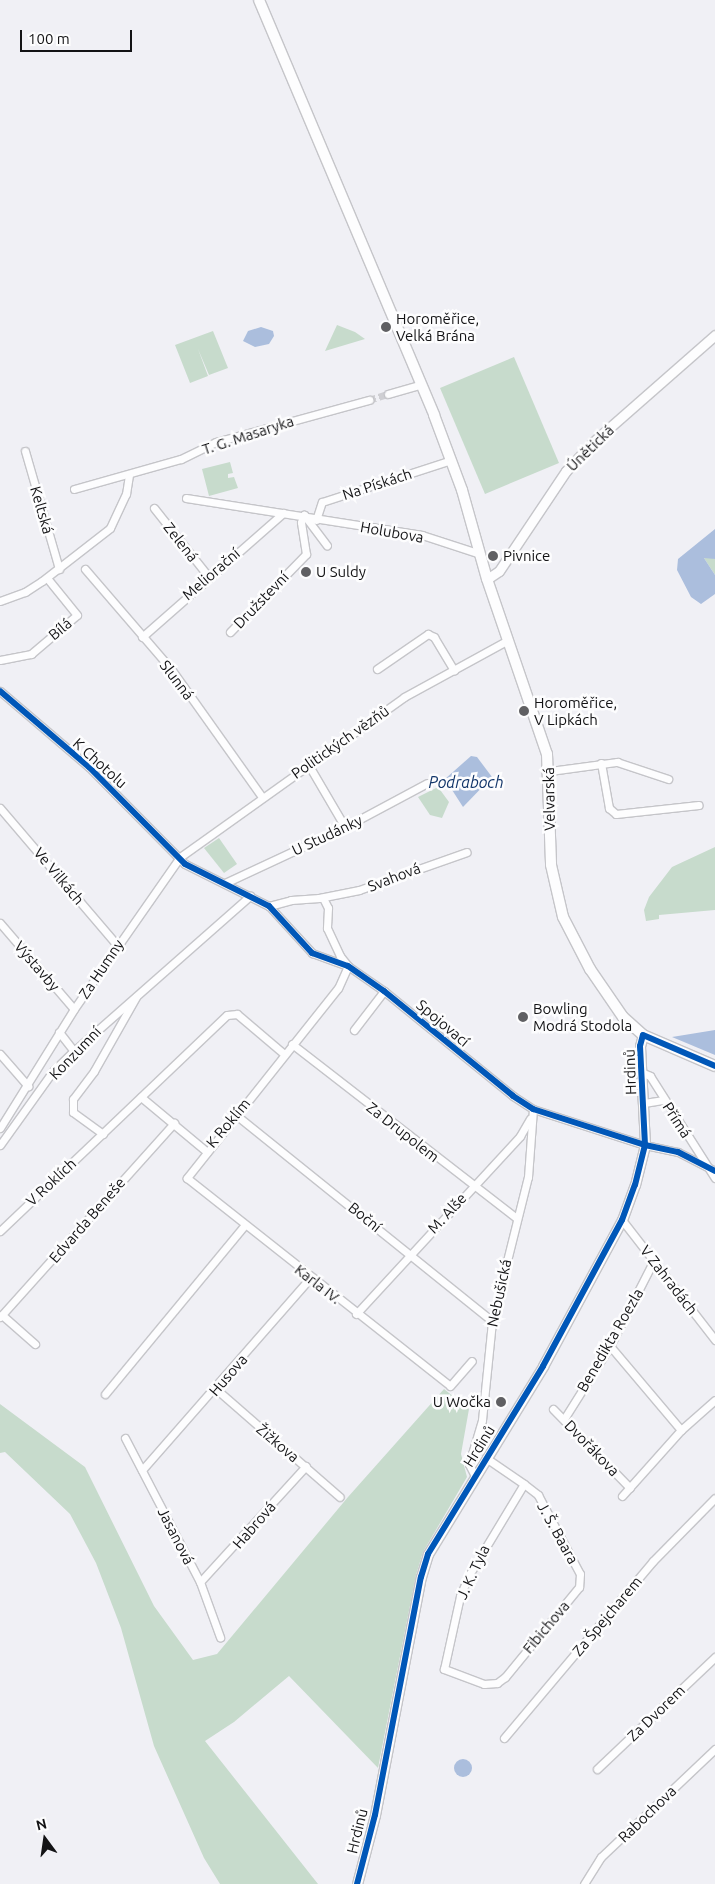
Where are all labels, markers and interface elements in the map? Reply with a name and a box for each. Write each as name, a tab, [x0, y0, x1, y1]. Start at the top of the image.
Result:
scale bar	[22, 20, 135, 52]
text: 100 m	[28, 30, 70, 47]
place label: Horoměřice, Velká Brána	[396, 309, 479, 344]
marker: Horoměřice, Velká Brána	[380, 321, 392, 333]
street label: T. G. Masaryka	[200, 412, 296, 458]
street label: Únětická	[563, 421, 617, 475]
street label: Na Pískách	[340, 464, 414, 504]
street label: Keltská	[27, 484, 57, 536]
street label: Holubova	[359, 518, 425, 546]
street label: Zelená	[160, 519, 202, 565]
street label: Meliorační	[179, 544, 243, 604]
place label: Pivnice	[503, 547, 550, 565]
marker: Pivnice	[487, 550, 499, 562]
place label: U Suldy	[316, 563, 366, 581]
marker: U Suldy	[300, 566, 312, 578]
street label: Družstevní	[230, 568, 292, 632]
street label: Bílá	[45, 614, 75, 644]
street label: Slunná	[156, 657, 198, 703]
place label: Horoměřice, V Lipkách	[534, 693, 617, 728]
street label: Politických vězňů	[288, 702, 392, 782]
marker: Horoměřice, V Lipkách	[518, 705, 530, 717]
street label: K Chotolu	[69, 734, 131, 792]
street label: Velvarská	[539, 767, 559, 831]
water label: Podraboch	[428, 772, 504, 792]
street label: U Studánky	[289, 811, 365, 859]
street label: Ve Vilkách	[30, 844, 88, 908]
street label: Svahová	[365, 859, 423, 895]
street label: Za Humny	[75, 936, 127, 1002]
street label: Výstavby	[10, 937, 64, 995]
street label: Spojovací	[413, 996, 473, 1050]
place label: Bowling Modrá Stodola	[533, 999, 632, 1034]
marker: Bowling Modrá Stodola	[517, 1011, 529, 1023]
street label: Konzumní	[45, 1023, 105, 1083]
street label: Hrdinů	[620, 1049, 640, 1095]
street label: K Roklím	[202, 1095, 254, 1151]
street label: Za Drupolem	[363, 1098, 443, 1166]
street label: Přímá	[659, 1099, 695, 1141]
street label: V Roklích	[22, 1154, 80, 1210]
street label: Edvarda Beneše	[45, 1174, 129, 1266]
street label: M. Alše	[424, 1189, 470, 1237]
street label: Boční	[345, 1198, 385, 1236]
street label: V Zahradách	[636, 1242, 702, 1318]
street label: Nebušická	[483, 1258, 515, 1328]
street label: Karla IV.	[291, 1260, 345, 1308]
street label: Benedikta Roezla	[573, 1285, 647, 1395]
street label: Husova	[205, 1350, 251, 1400]
place label: U Wočka	[433, 1393, 491, 1411]
marker: U Wočka	[495, 1396, 507, 1408]
street label: Dvořákova	[561, 1416, 623, 1480]
street label: Žižkova	[253, 1420, 303, 1466]
street label: Hrdinů	[459, 1422, 499, 1470]
street label: Habrová	[229, 1498, 279, 1552]
street label: J. Š. Baara	[534, 1499, 582, 1567]
street label: Jasanová	[154, 1504, 198, 1568]
street label: J. K. Tyla	[453, 1542, 493, 1602]
street label: Za Špejcharem	[568, 1573, 646, 1659]
street label: Fibichova	[519, 1597, 573, 1657]
street label: Za Dvorem	[623, 1681, 689, 1745]
street label: Rabochova	[614, 1782, 680, 1846]
street label: Hrdinů	[343, 1807, 371, 1855]
north arrow	[20, 1814, 70, 1864]
text: N	[34, 1815, 48, 1833]

